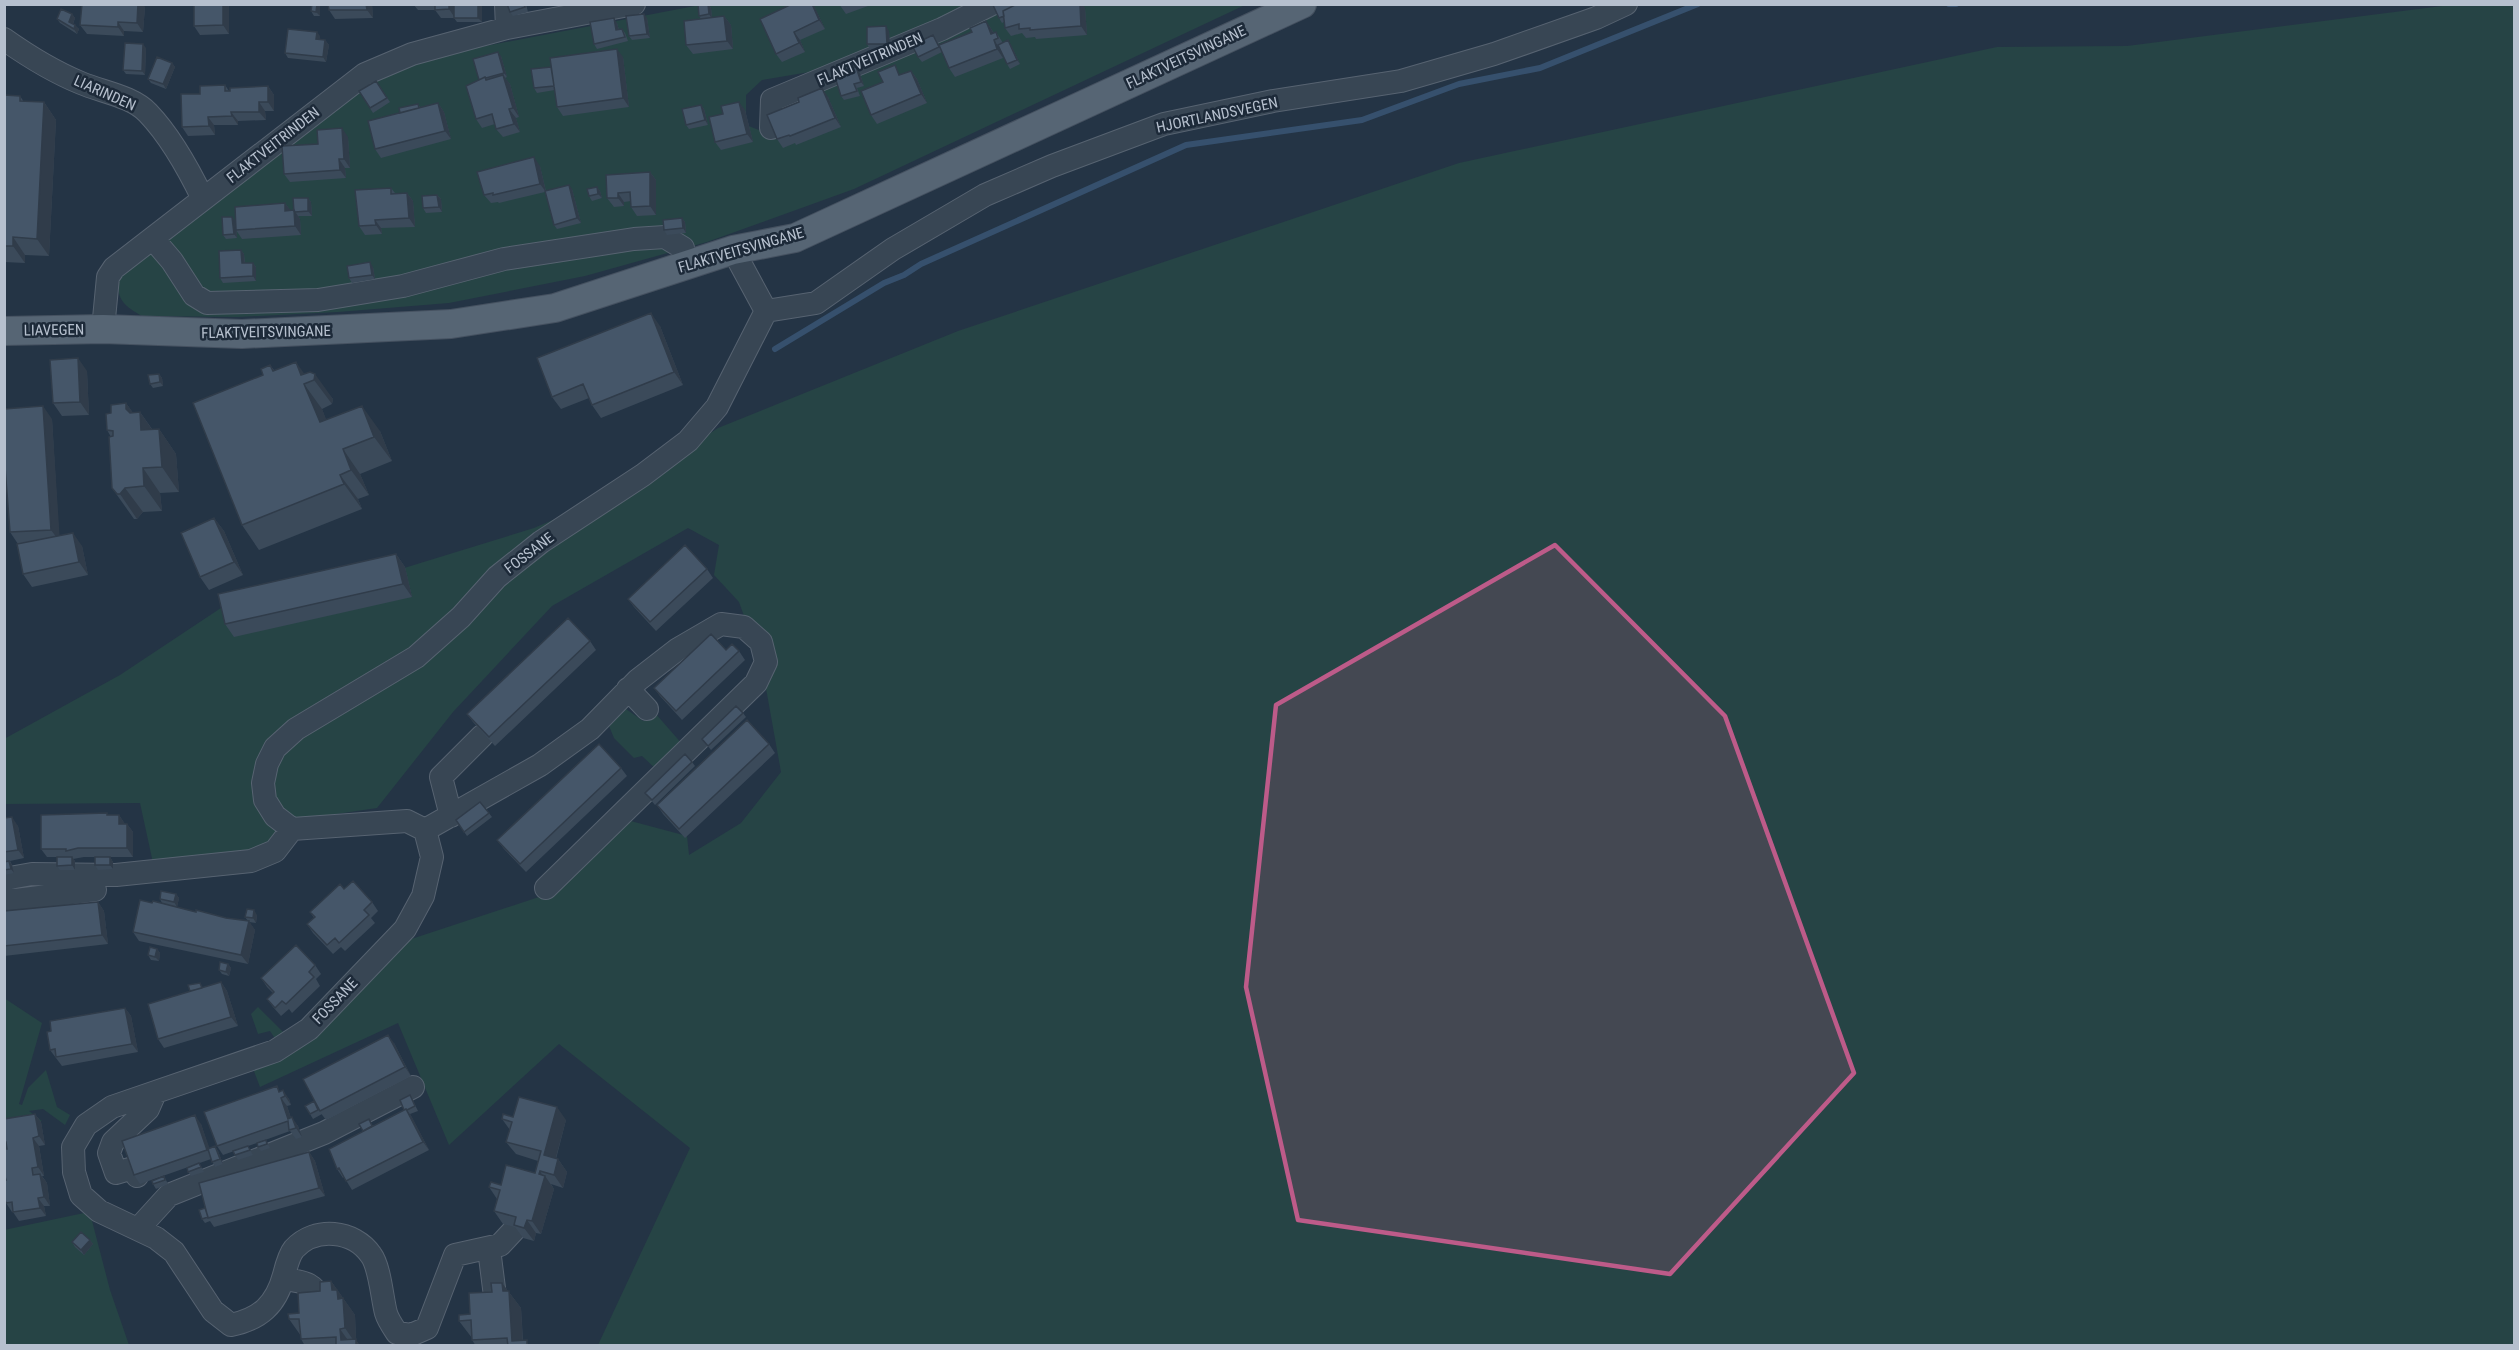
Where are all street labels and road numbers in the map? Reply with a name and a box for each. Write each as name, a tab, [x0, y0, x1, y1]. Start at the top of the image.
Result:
street label: FLAKTVEITSVINGANE	[1123, 21, 1249, 93]
street label: FLAKTVEITRINDEN	[815, 29, 925, 89]
street label: LIARINDEN	[71, 71, 139, 115]
street label: HJORTLANDSVEGEN	[1155, 93, 1279, 137]
street label: FLAKTVEITRINDEN	[223, 103, 323, 187]
street label: FLAKTVEITSVINGANE	[676, 223, 806, 277]
street label: LIAVEGEN	[24, 320, 84, 340]
street label: FLAKTVEITSVINGANE	[201, 322, 331, 342]
street label: FOSSANE	[501, 529, 557, 577]
street label: FOSSANE	[309, 974, 361, 1028]

